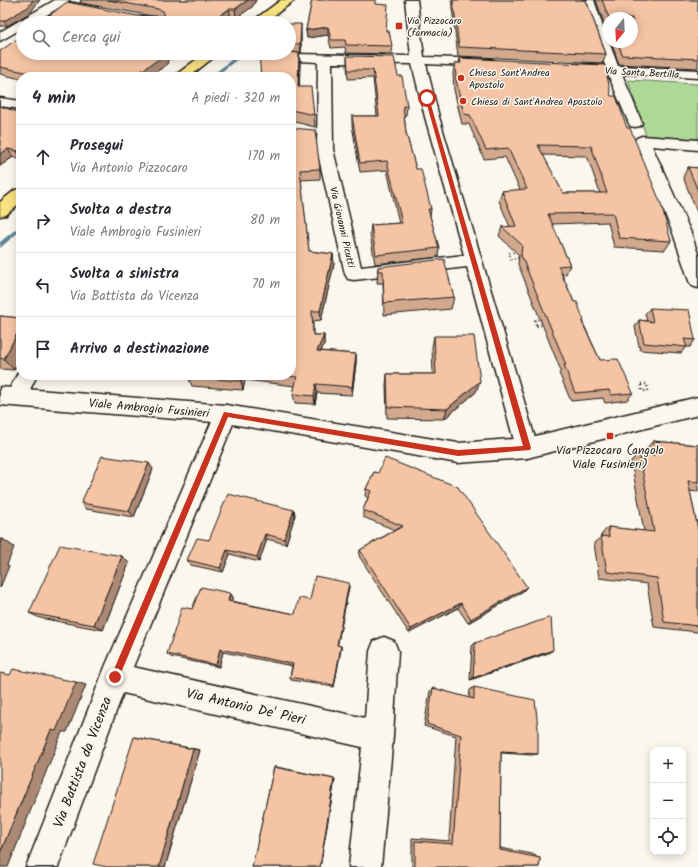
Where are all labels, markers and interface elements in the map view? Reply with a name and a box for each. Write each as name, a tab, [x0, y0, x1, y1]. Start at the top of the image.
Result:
north arrow	[602, 12, 638, 48]
place label: Via Pizzocaro (farmacia)	[407, 13, 462, 41]
search box	[16, 16, 296, 60]
marker: Via Pizzocaro (farmacia)	[394, 21, 404, 31]
text: Cerca qui	[62, 26, 120, 50]
icon: search	[30, 27, 52, 49]
street label: Via Santa Bertilla	[604, 63, 680, 83]
place label: Chiesa Sant'Andrea Apostolo	[469, 65, 550, 93]
marker: Chiesa Sant'Andrea Apostolo	[456, 73, 466, 83]
text: 4 min	[32, 85, 76, 112]
text: A piedi · 320 m	[192, 88, 280, 109]
route start	[418, 89, 436, 107]
place label: Chiesa di Sant'Andrea Apostolo	[471, 94, 603, 110]
marker: Chiesa di Sant'Andrea Apostolo	[458, 96, 468, 106]
text: Prosegui	[70, 134, 123, 158]
icon: ahead	[32, 146, 54, 168]
text: 170 m	[248, 146, 280, 167]
text: Via Antonio Pizzocaro	[70, 158, 188, 179]
street label: Via Giovanni Picutti	[325, 185, 359, 270]
text: Svolta a destra	[70, 198, 171, 222]
icon: right	[32, 210, 54, 232]
text: 80 m	[250, 210, 280, 231]
text: Viale Ambrogio Fusinieri	[70, 222, 201, 243]
text: Svolta a sinistra	[70, 262, 179, 286]
icon: left	[32, 274, 54, 296]
text: 70 m	[252, 274, 280, 295]
text: Via Battista da Vicenza	[70, 286, 199, 307]
text: Arrivo a destinazione	[70, 337, 209, 361]
icon: arrive	[32, 338, 54, 360]
street label: Viale Ambrogio Fusinieri	[88, 394, 211, 423]
marker: Via Pizzocaro (angolo Viale Fusinieri)	[605, 431, 615, 441]
place label: Via Pizzocaro (angolo Viale Fusinieri)	[556, 441, 664, 474]
route end	[106, 668, 124, 686]
street label: Via Antonio De' Pieri	[184, 683, 308, 732]
street label: Via Battista da Vicenza	[48, 694, 118, 831]
map controls	[650, 747, 686, 855]
button: +	[650, 747, 686, 783]
button: −	[650, 783, 686, 819]
button: locate	[650, 819, 686, 855]

